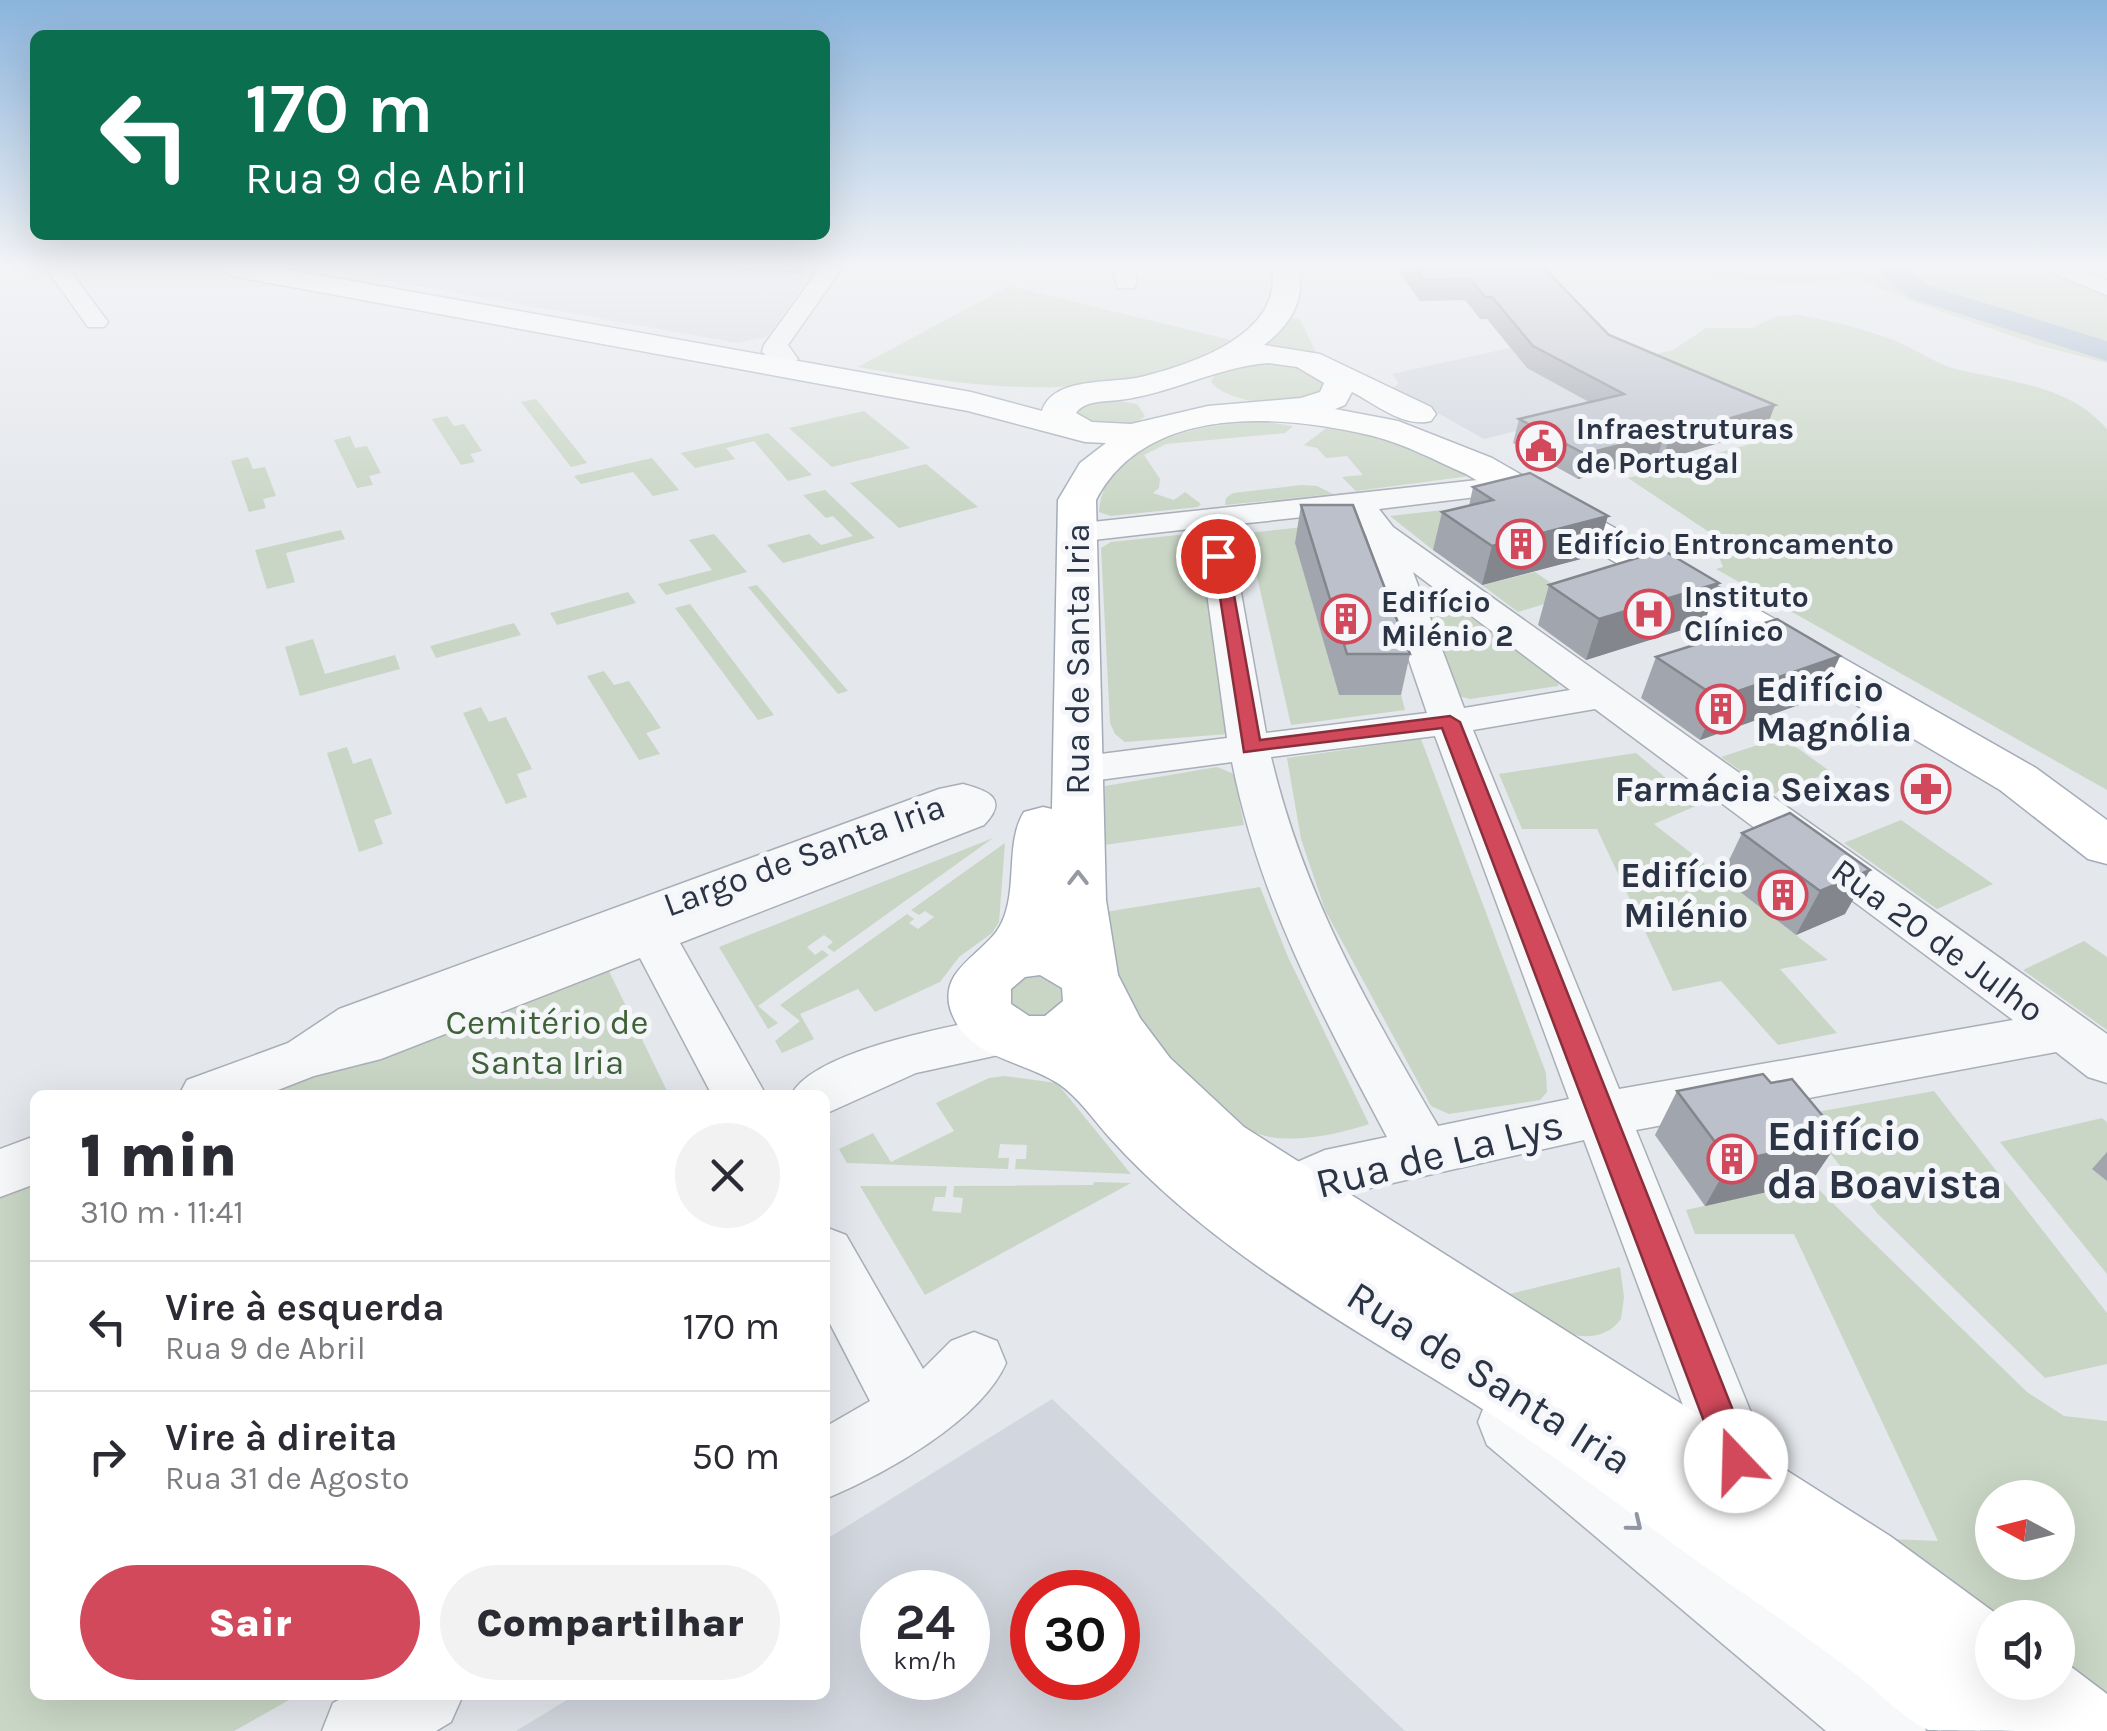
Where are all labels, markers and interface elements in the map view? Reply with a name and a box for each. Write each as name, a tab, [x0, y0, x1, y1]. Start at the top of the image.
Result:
text: 170 m	[245, 68, 433, 150]
icon: left	[80, 70, 210, 200]
text: Rua 9 de Abril	[245, 152, 527, 204]
place label: Infraestruturas de Portugal	[1576, 411, 1794, 481]
public building icon: Infraestruturas de Portugal	[1515, 420, 1567, 472]
pin	[1176, 514, 1261, 599]
building icon: Edifício Entroncamento	[1495, 518, 1547, 570]
street label: Rua de Santa Iria	[1057, 523, 1098, 795]
place label: Edifício Entroncamento	[1556, 526, 1894, 562]
icon: arrive	[1191, 529, 1246, 584]
place label: Instituto Clínico	[1684, 579, 1809, 649]
place label: Edifício Milénio 2	[1381, 584, 1513, 654]
hospital icon: Instituto Clínico	[1623, 588, 1675, 640]
building icon: Edifício Milénio 2	[1320, 593, 1372, 645]
place label: Edifício Magnólia	[1756, 669, 1912, 751]
building icon: Edifício Magnólia	[1695, 683, 1747, 735]
pharmacy icon: Farmácia Seixas	[1900, 763, 1952, 815]
place label: Farmácia Seixas	[1615, 769, 1891, 810]
street label: Largo de Santa Iria	[658, 786, 950, 925]
street label: Rua 20 de Julho	[1824, 850, 2052, 1031]
place label: Edifício Milénio	[1620, 855, 1748, 936]
building icon: Edifício Milénio	[1757, 869, 1809, 921]
one-way arrow	[1067, 870, 1089, 886]
park label: Cemitério de Santa Iria	[446, 1002, 648, 1083]
street label: Rua de La Lys	[1310, 1099, 1568, 1209]
place label: Edifício da Boavista	[1767, 1111, 2002, 1209]
text: 1 min	[80, 1121, 237, 1191]
button: close	[675, 1123, 780, 1228]
building icon: Edifício da Boavista	[1706, 1133, 1758, 1185]
text: 310 m · 11:41	[80, 1194, 244, 1231]
street label: Rua de Santa Iria	[1338, 1270, 1641, 1485]
text: Vire à esquerda	[165, 1285, 445, 1330]
icon: left	[80, 1299, 135, 1354]
text: 170 m	[682, 1304, 780, 1349]
text: Rua 9 de Abril	[165, 1330, 366, 1367]
position arrow	[1684, 1409, 1788, 1513]
text: Vire à direita	[165, 1415, 397, 1460]
icon: right	[80, 1429, 135, 1484]
text: 50 m	[691, 1434, 780, 1479]
text: Rua 31 de Agosto	[165, 1460, 410, 1497]
north arrow	[1975, 1480, 2075, 1580]
map controls	[1975, 1480, 2075, 1700]
one-way arrow	[1624, 1512, 1642, 1530]
button: Sair	[80, 1565, 420, 1680]
button: Compartilhar	[440, 1565, 780, 1680]
speed limit sign: 30	[1010, 1570, 1140, 1700]
text: 24	[895, 1593, 955, 1652]
button: sound	[1975, 1600, 2075, 1700]
text: km/h	[893, 1646, 957, 1675]

